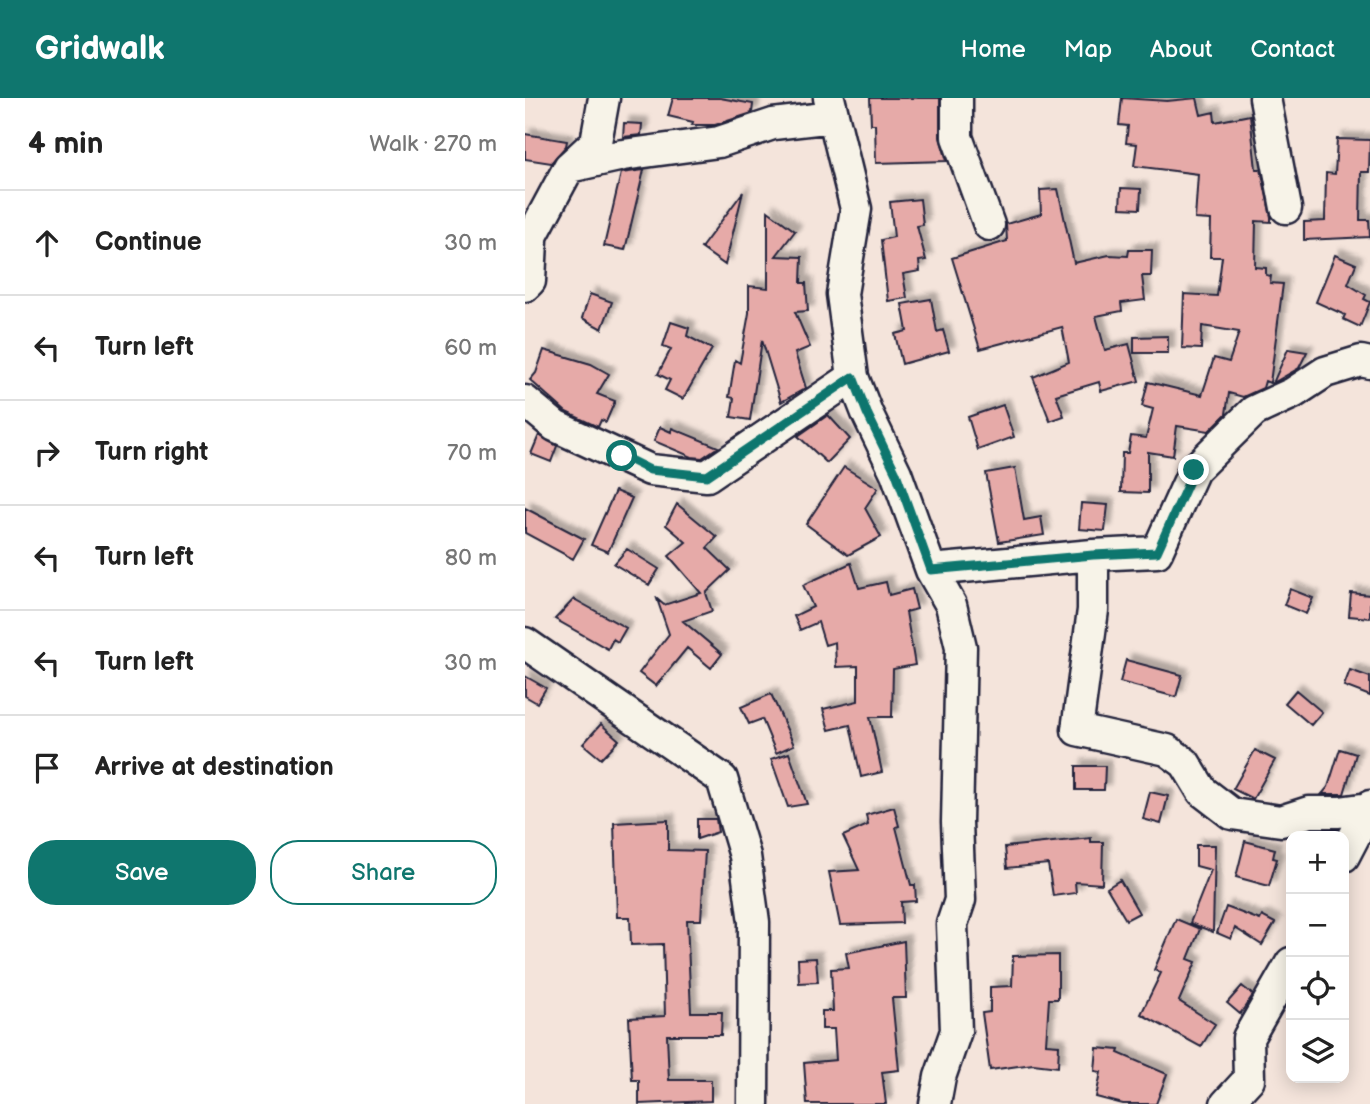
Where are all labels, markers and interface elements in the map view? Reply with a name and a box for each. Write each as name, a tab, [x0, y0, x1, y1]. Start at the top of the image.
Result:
text: Gridwalk	[35, 29, 165, 69]
text: Home	[961, 35, 1026, 64]
text: Map	[1064, 35, 1112, 64]
text: About	[1150, 35, 1212, 64]
text: Contact	[1250, 35, 1335, 64]
text: 4 min	[28, 126, 103, 162]
text: Walk · 270 m	[369, 130, 497, 158]
icon: ahead	[28, 224, 66, 262]
text: Continue	[95, 227, 202, 258]
text: 30 m	[444, 229, 497, 257]
icon: left	[28, 329, 66, 367]
text: Turn left	[95, 332, 194, 363]
text: 60 m	[444, 334, 497, 362]
icon: right	[28, 434, 66, 472]
text: Turn right	[95, 437, 208, 468]
text: 70 m	[447, 439, 497, 467]
route start	[606, 440, 637, 471]
route end	[1178, 454, 1209, 485]
icon: left	[28, 539, 66, 577]
text: Turn left	[95, 542, 194, 573]
text: 80 m	[445, 544, 497, 572]
icon: left	[28, 644, 66, 682]
text: Turn left	[95, 647, 194, 678]
text: 30 m	[444, 649, 497, 677]
icon: arrive	[28, 749, 66, 787]
text: Arrive at destination	[95, 752, 334, 783]
map controls	[1286, 831, 1349, 1083]
button: +	[1286, 831, 1349, 894]
button: Save	[28, 840, 256, 905]
button: Share	[270, 840, 497, 905]
button: −	[1286, 894, 1349, 957]
button: locate	[1286, 957, 1349, 1020]
button: layers	[1286, 1020, 1349, 1083]

